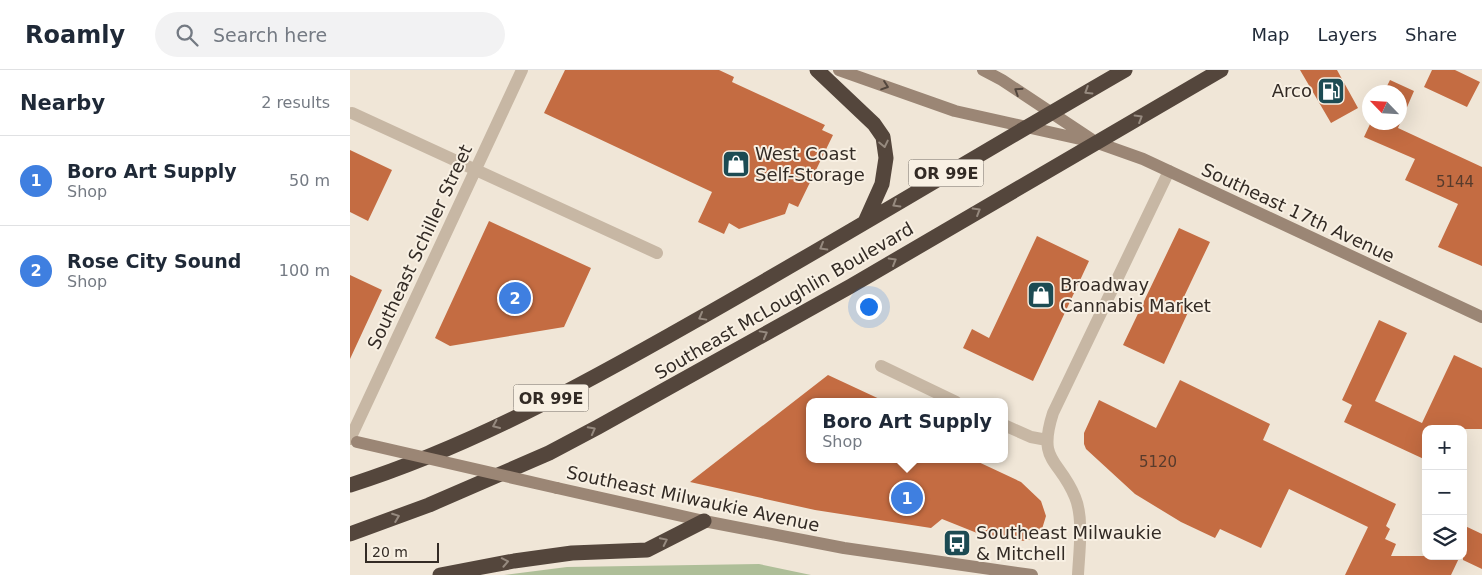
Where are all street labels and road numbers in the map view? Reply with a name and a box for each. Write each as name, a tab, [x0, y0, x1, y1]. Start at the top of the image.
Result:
street label: Southeast Schiller Street	[363, 141, 476, 352]
street label: Southeast 17th Avenue	[1198, 159, 1398, 267]
road number: OR 99E	[908, 160, 984, 186]
street label: Southeast McLoughlin Boulevard	[651, 218, 917, 383]
road number: OR 99E	[514, 384, 588, 412]
street label: Southeast Milwaukie Avenue	[565, 461, 822, 536]

